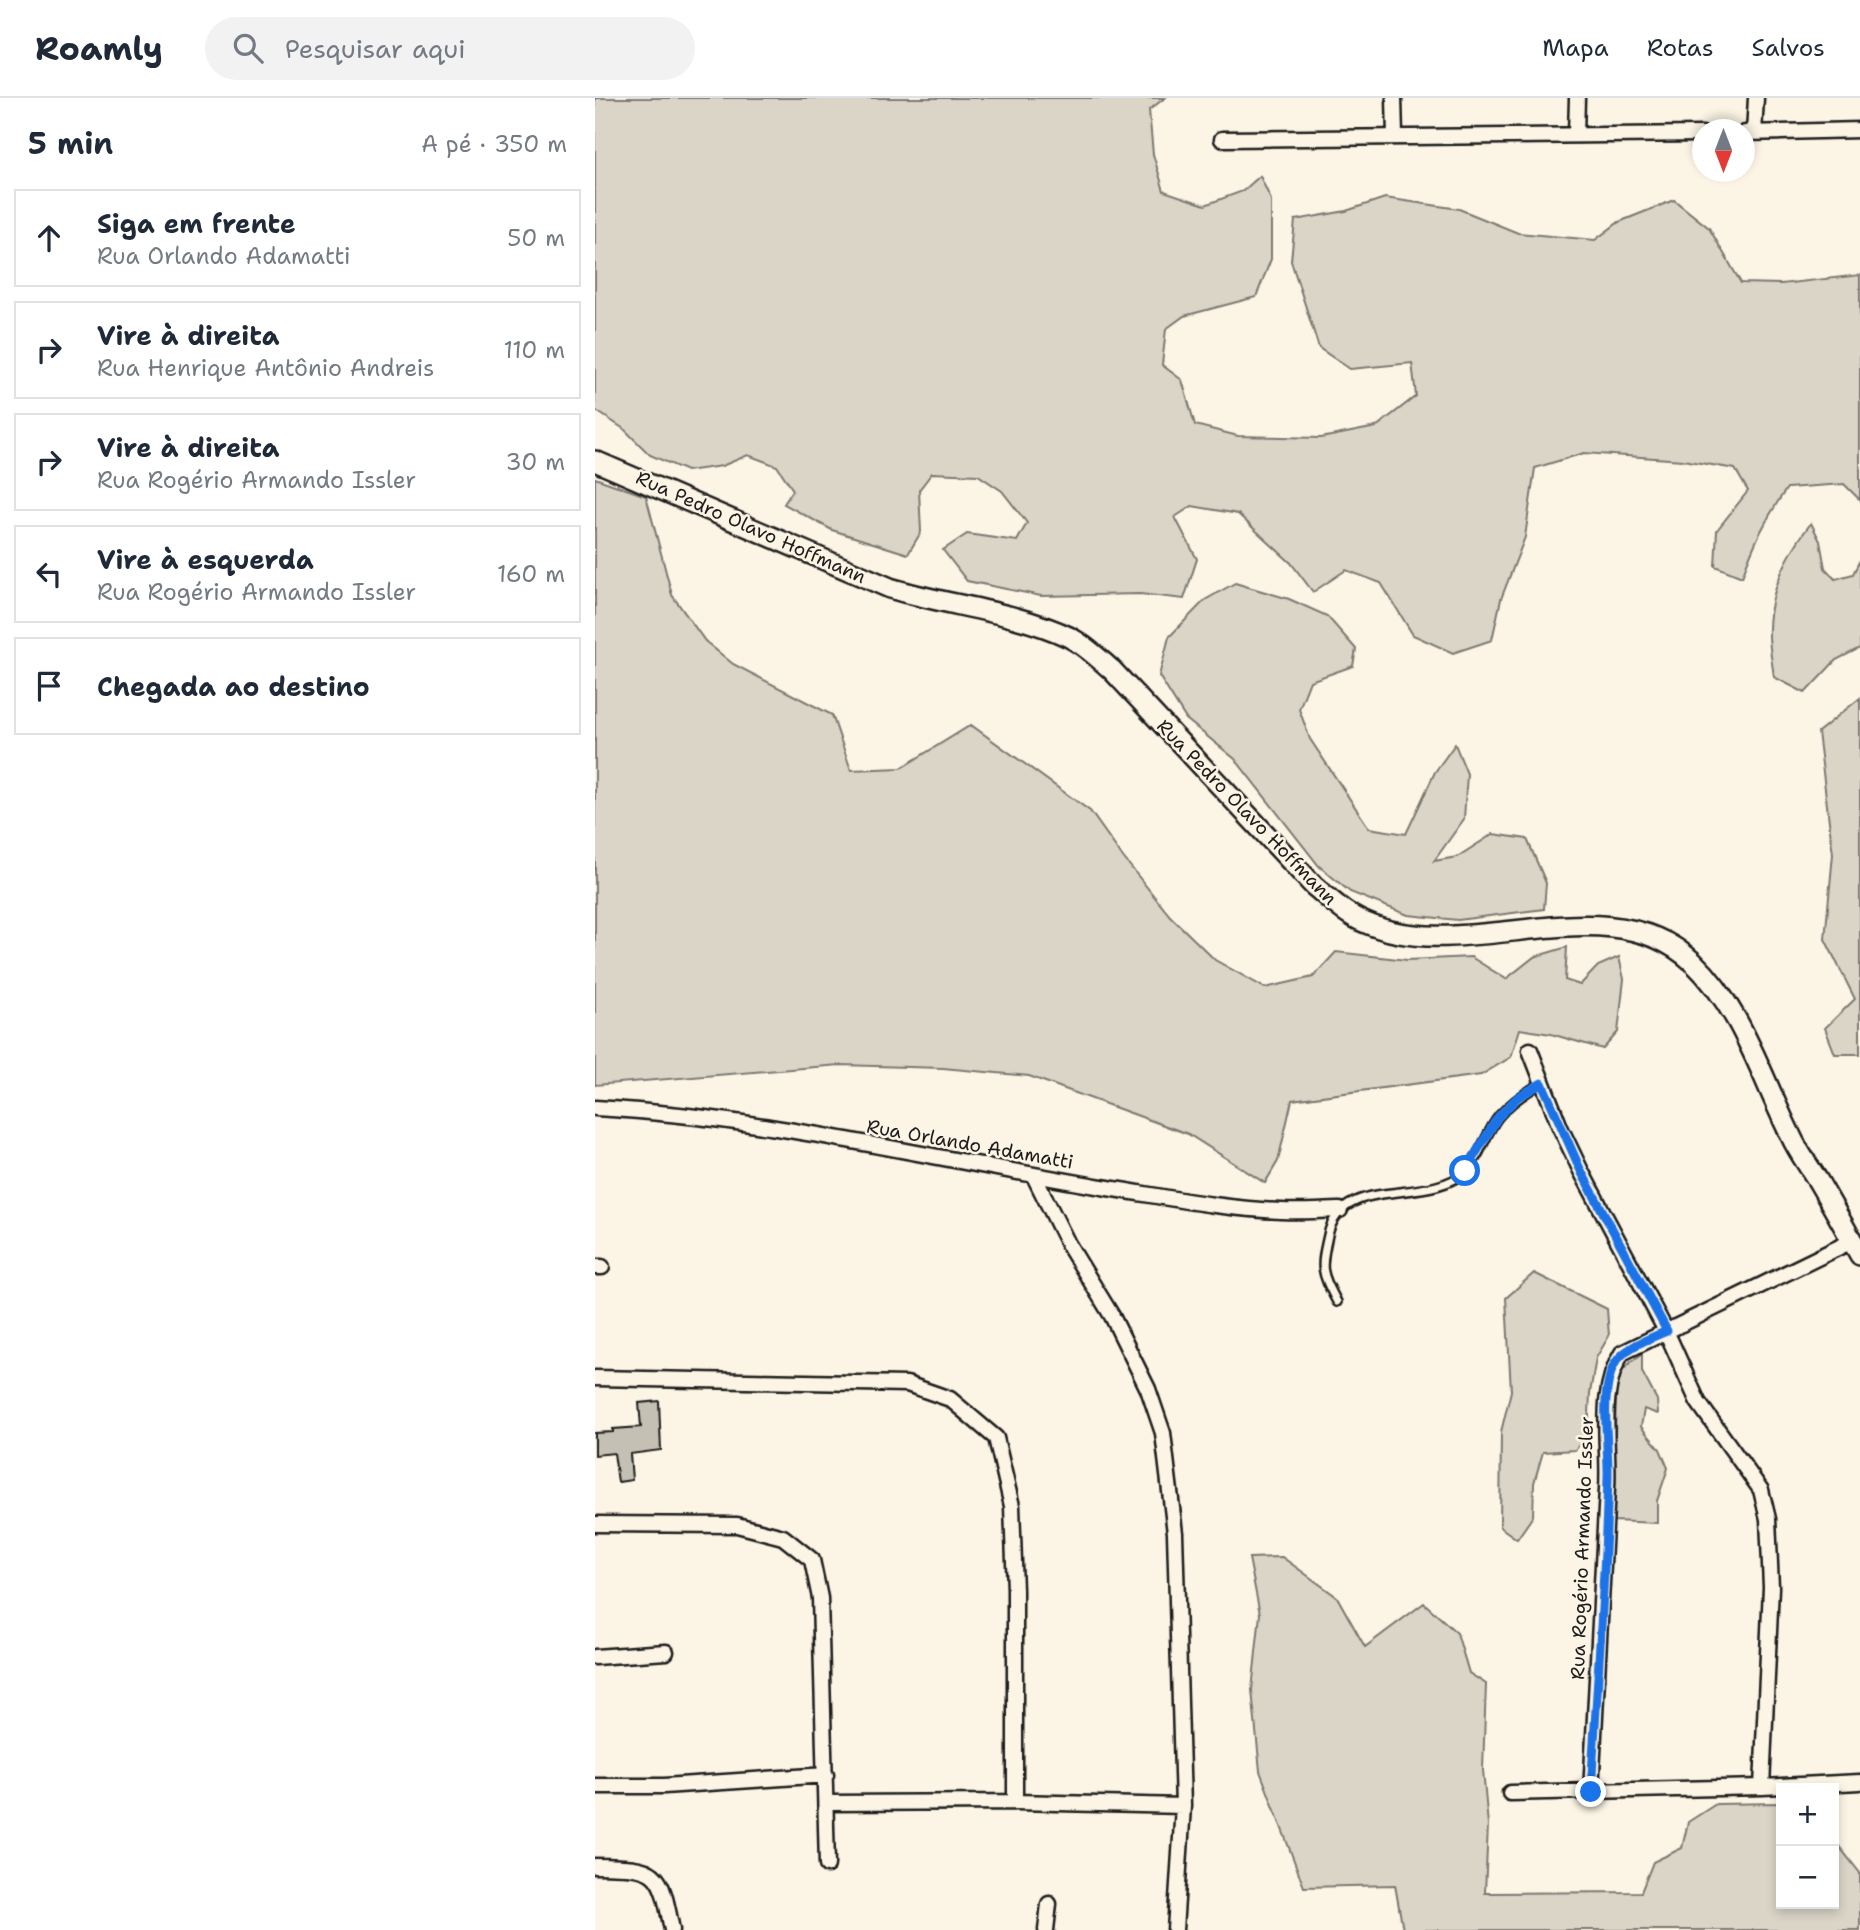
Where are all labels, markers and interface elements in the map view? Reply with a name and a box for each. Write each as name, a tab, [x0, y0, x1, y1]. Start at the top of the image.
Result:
search box	[205, 17, 695, 80]
text: Roamly	[35, 26, 163, 71]
icon: search	[229, 29, 267, 67]
text: Pesquisar aqui	[285, 31, 466, 66]
text: Mapa	[1542, 32, 1609, 64]
text: Rotas	[1647, 32, 1714, 64]
text: Salvos	[1752, 32, 1825, 64]
north arrow	[1692, 119, 1755, 182]
text: 5 min	[28, 123, 113, 164]
text: A pé · 350 m	[421, 129, 567, 159]
text: Siga em frente	[97, 206, 296, 241]
icon: ahead	[30, 219, 68, 257]
text: 50 m	[507, 223, 565, 253]
text: Rua Orlando Adamatti	[97, 241, 351, 271]
text: Vire à direita	[97, 318, 279, 353]
icon: right	[30, 331, 68, 369]
text: 110 m	[503, 335, 565, 365]
text: Rua Henrique Antônio Andreis	[97, 353, 434, 383]
text: Vire à direita	[97, 430, 279, 465]
icon: right	[30, 443, 68, 481]
text: 30 m	[506, 447, 565, 477]
text: Rua Rogério Armando Issler	[97, 465, 416, 495]
street label: Rua Pedro Olavo Hoffmann	[632, 465, 870, 589]
text: Vire à esquerda	[97, 542, 314, 577]
icon: left	[30, 555, 68, 593]
text: 160 m	[497, 559, 565, 589]
text: Rua Rogério Armando Issler	[97, 577, 416, 607]
icon: arrive	[30, 667, 68, 705]
text: Chegada ao destino	[97, 669, 370, 704]
street label: Rua Pedro Olavo Hoffmann	[1151, 714, 1343, 910]
street label: Rua Orlando Adamatti	[865, 1114, 1075, 1174]
route start	[1449, 1155, 1480, 1186]
street label: Rua Rogério Armando Issler	[1565, 1416, 1599, 1680]
route end	[1575, 1776, 1606, 1807]
map controls	[1776, 1783, 1839, 1909]
button: +	[1776, 1783, 1839, 1846]
button: −	[1776, 1846, 1839, 1909]

